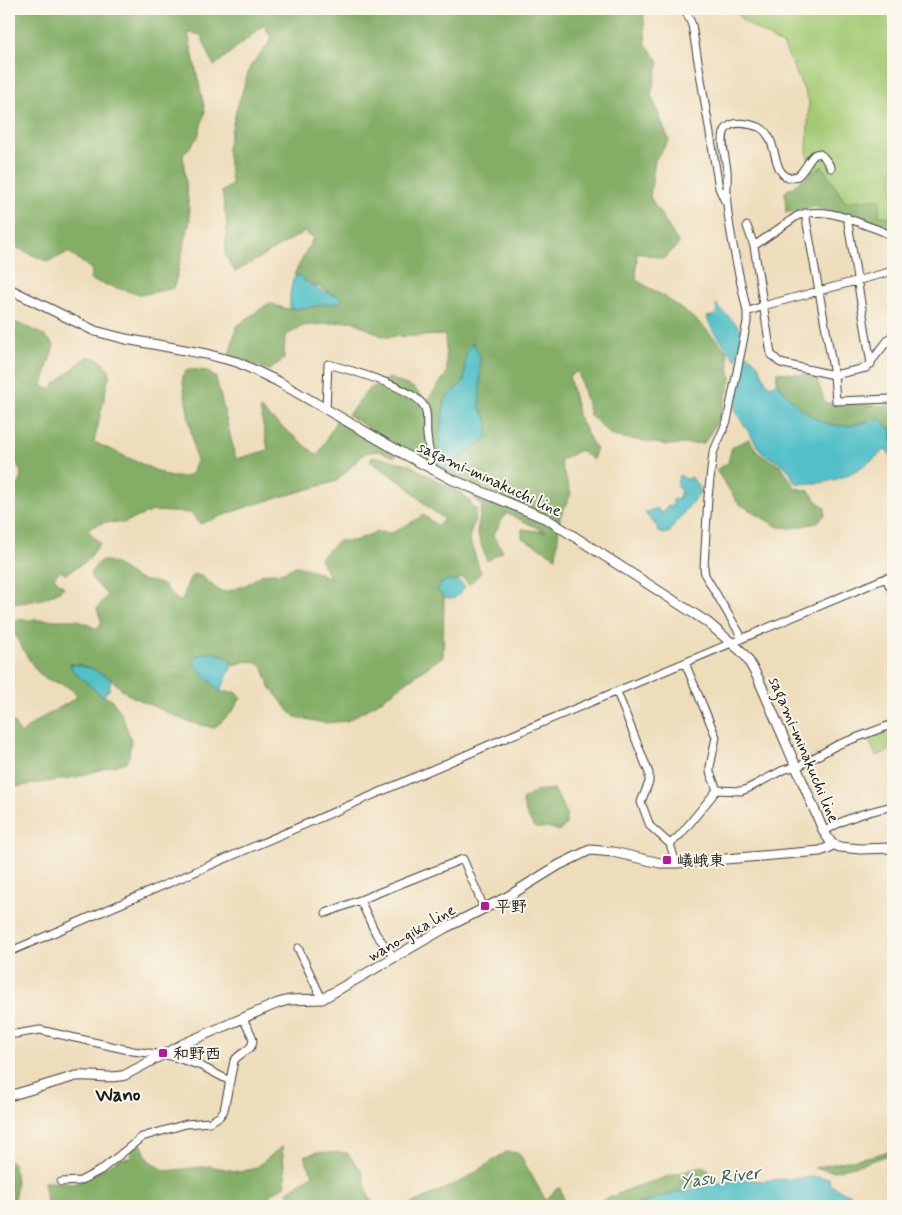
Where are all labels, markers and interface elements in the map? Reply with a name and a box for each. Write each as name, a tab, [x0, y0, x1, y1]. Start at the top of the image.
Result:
street label: sagami-minakuchi line	[413, 437, 565, 523]
street label: sagami-minakuchi line	[762, 673, 844, 827]
place label: 嶬峨東	[677, 851, 725, 872]
marker: 嶬峨東	[661, 854, 673, 866]
place label: 平野	[495, 897, 527, 918]
street label: wano-gika line	[364, 900, 460, 967]
marker: 平野	[479, 900, 491, 912]
place label: 和野西	[173, 1044, 221, 1065]
marker: 和野西	[157, 1047, 169, 1059]
district label: Wano	[95, 1083, 141, 1108]
water label: Yasu River	[679, 1161, 764, 1195]

